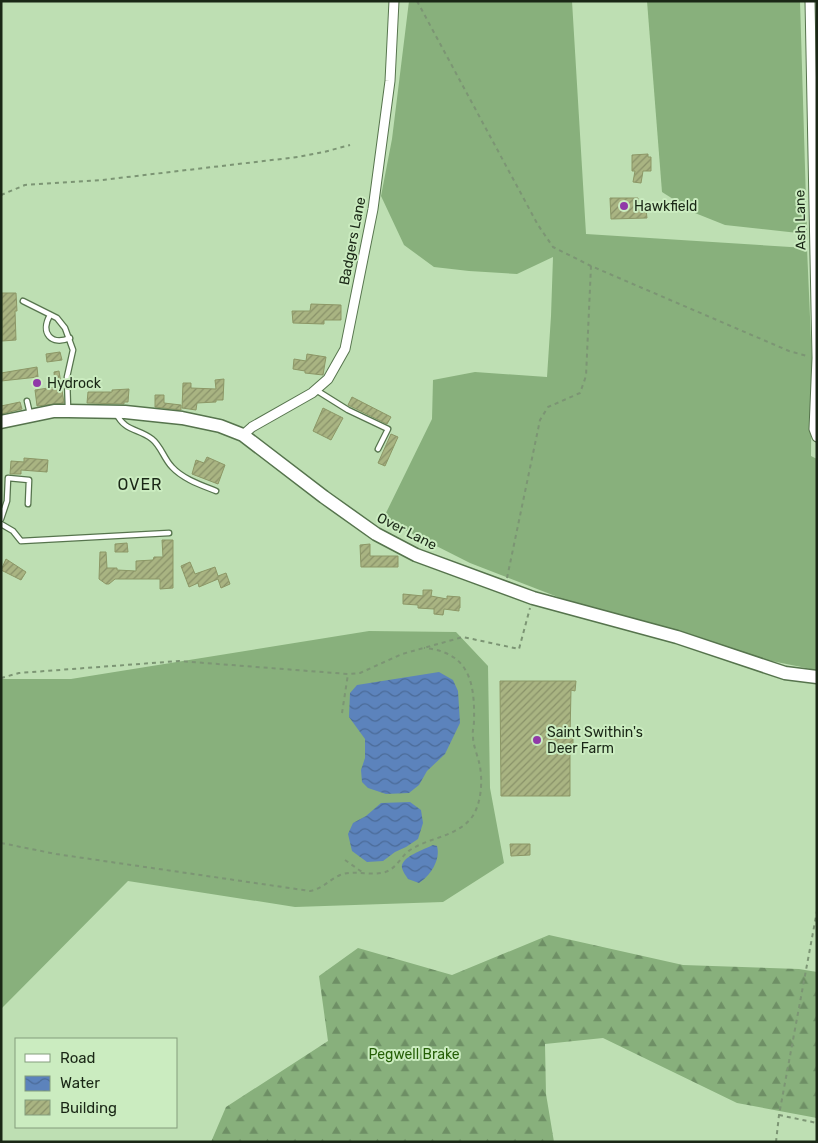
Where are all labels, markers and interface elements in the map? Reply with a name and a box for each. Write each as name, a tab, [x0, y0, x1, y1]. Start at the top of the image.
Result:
street label: Ash Lane	[791, 189, 810, 250]
street label: Badgers Lane	[336, 195, 369, 287]
place label: Hawkfield	[634, 198, 697, 215]
marker: Hawkfield	[618, 200, 630, 212]
place label: Hydrock	[47, 375, 102, 392]
marker: Hydrock	[31, 377, 43, 389]
district label: OVER	[117, 475, 163, 494]
street label: Over Lane	[374, 509, 440, 554]
place label: Saint Swithin's Deer Farm	[547, 724, 643, 757]
marker: Saint Swithin's Deer Farm	[531, 734, 543, 746]
legend	[15, 1038, 178, 1128]
park label: Pegwell Brake	[368, 1046, 460, 1063]
text: Road	[60, 1049, 96, 1067]
text: Water	[60, 1074, 100, 1092]
text: Building	[60, 1099, 117, 1117]

